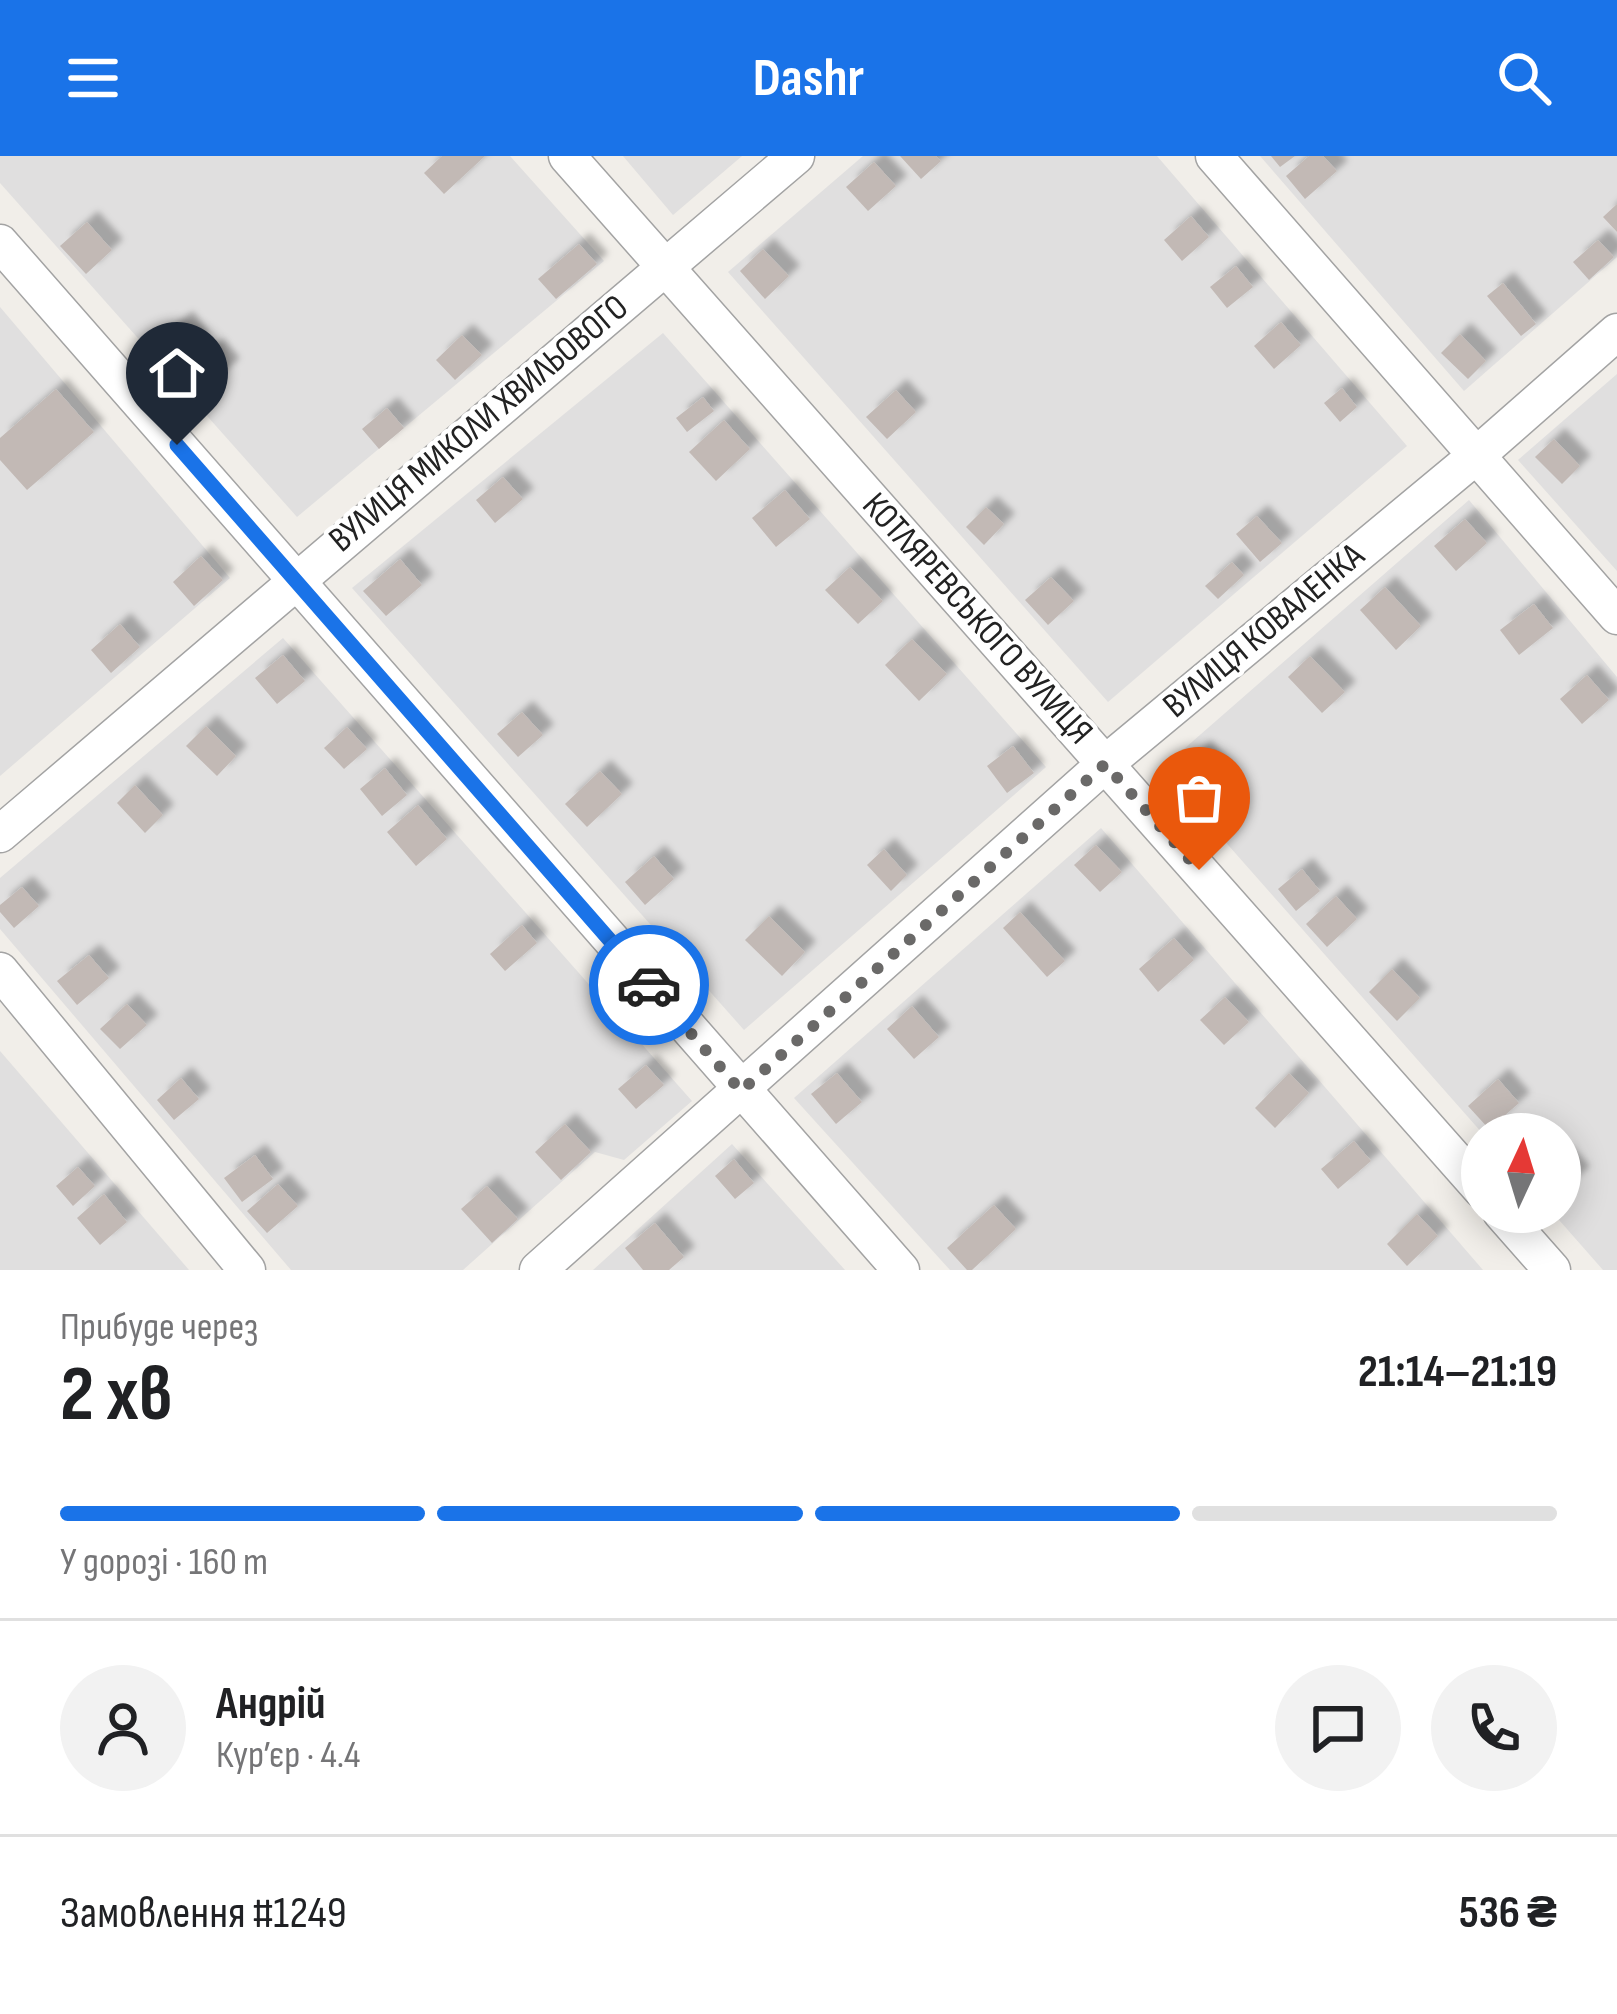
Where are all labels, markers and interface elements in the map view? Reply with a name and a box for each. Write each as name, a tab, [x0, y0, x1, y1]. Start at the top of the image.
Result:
icon: menu	[60, 45, 126, 111]
icon: search	[1491, 45, 1557, 111]
text: Dashr	[753, 46, 864, 111]
street label: ВУЛИЦЯ МИКОЛИ ХВИЛЬОВОГО	[321, 286, 637, 562]
pin	[126, 322, 228, 445]
icon: home	[144, 340, 210, 406]
street label: КОТЛЯРЕВСЬКОГО ВУЛИЦЯ	[853, 485, 1101, 753]
street label: ВУЛИЦЯ КОВАЛЕНКА	[1155, 534, 1374, 727]
pin	[1148, 747, 1250, 870]
icon: bag	[1166, 765, 1232, 831]
courier	[589, 925, 709, 1045]
icon: car	[616, 952, 682, 1018]
north arrow	[1461, 1113, 1581, 1233]
map controls	[1461, 1113, 1581, 1233]
text: Прибуде через	[60, 1304, 258, 1351]
text: 21:14–21:19	[1358, 1345, 1557, 1400]
text: 2 хв	[60, 1349, 173, 1442]
text: У дорозі · 160 m	[60, 1539, 268, 1586]
button: person	[60, 1665, 186, 1791]
button: chat	[1275, 1665, 1401, 1791]
button: phone	[1431, 1665, 1557, 1791]
text: Андрій	[216, 1677, 325, 1732]
text: Кур’єр · 4.4	[216, 1732, 360, 1779]
text: Замовлення #1249	[60, 1886, 347, 1941]
text: 536 ₴	[1459, 1886, 1557, 1941]

